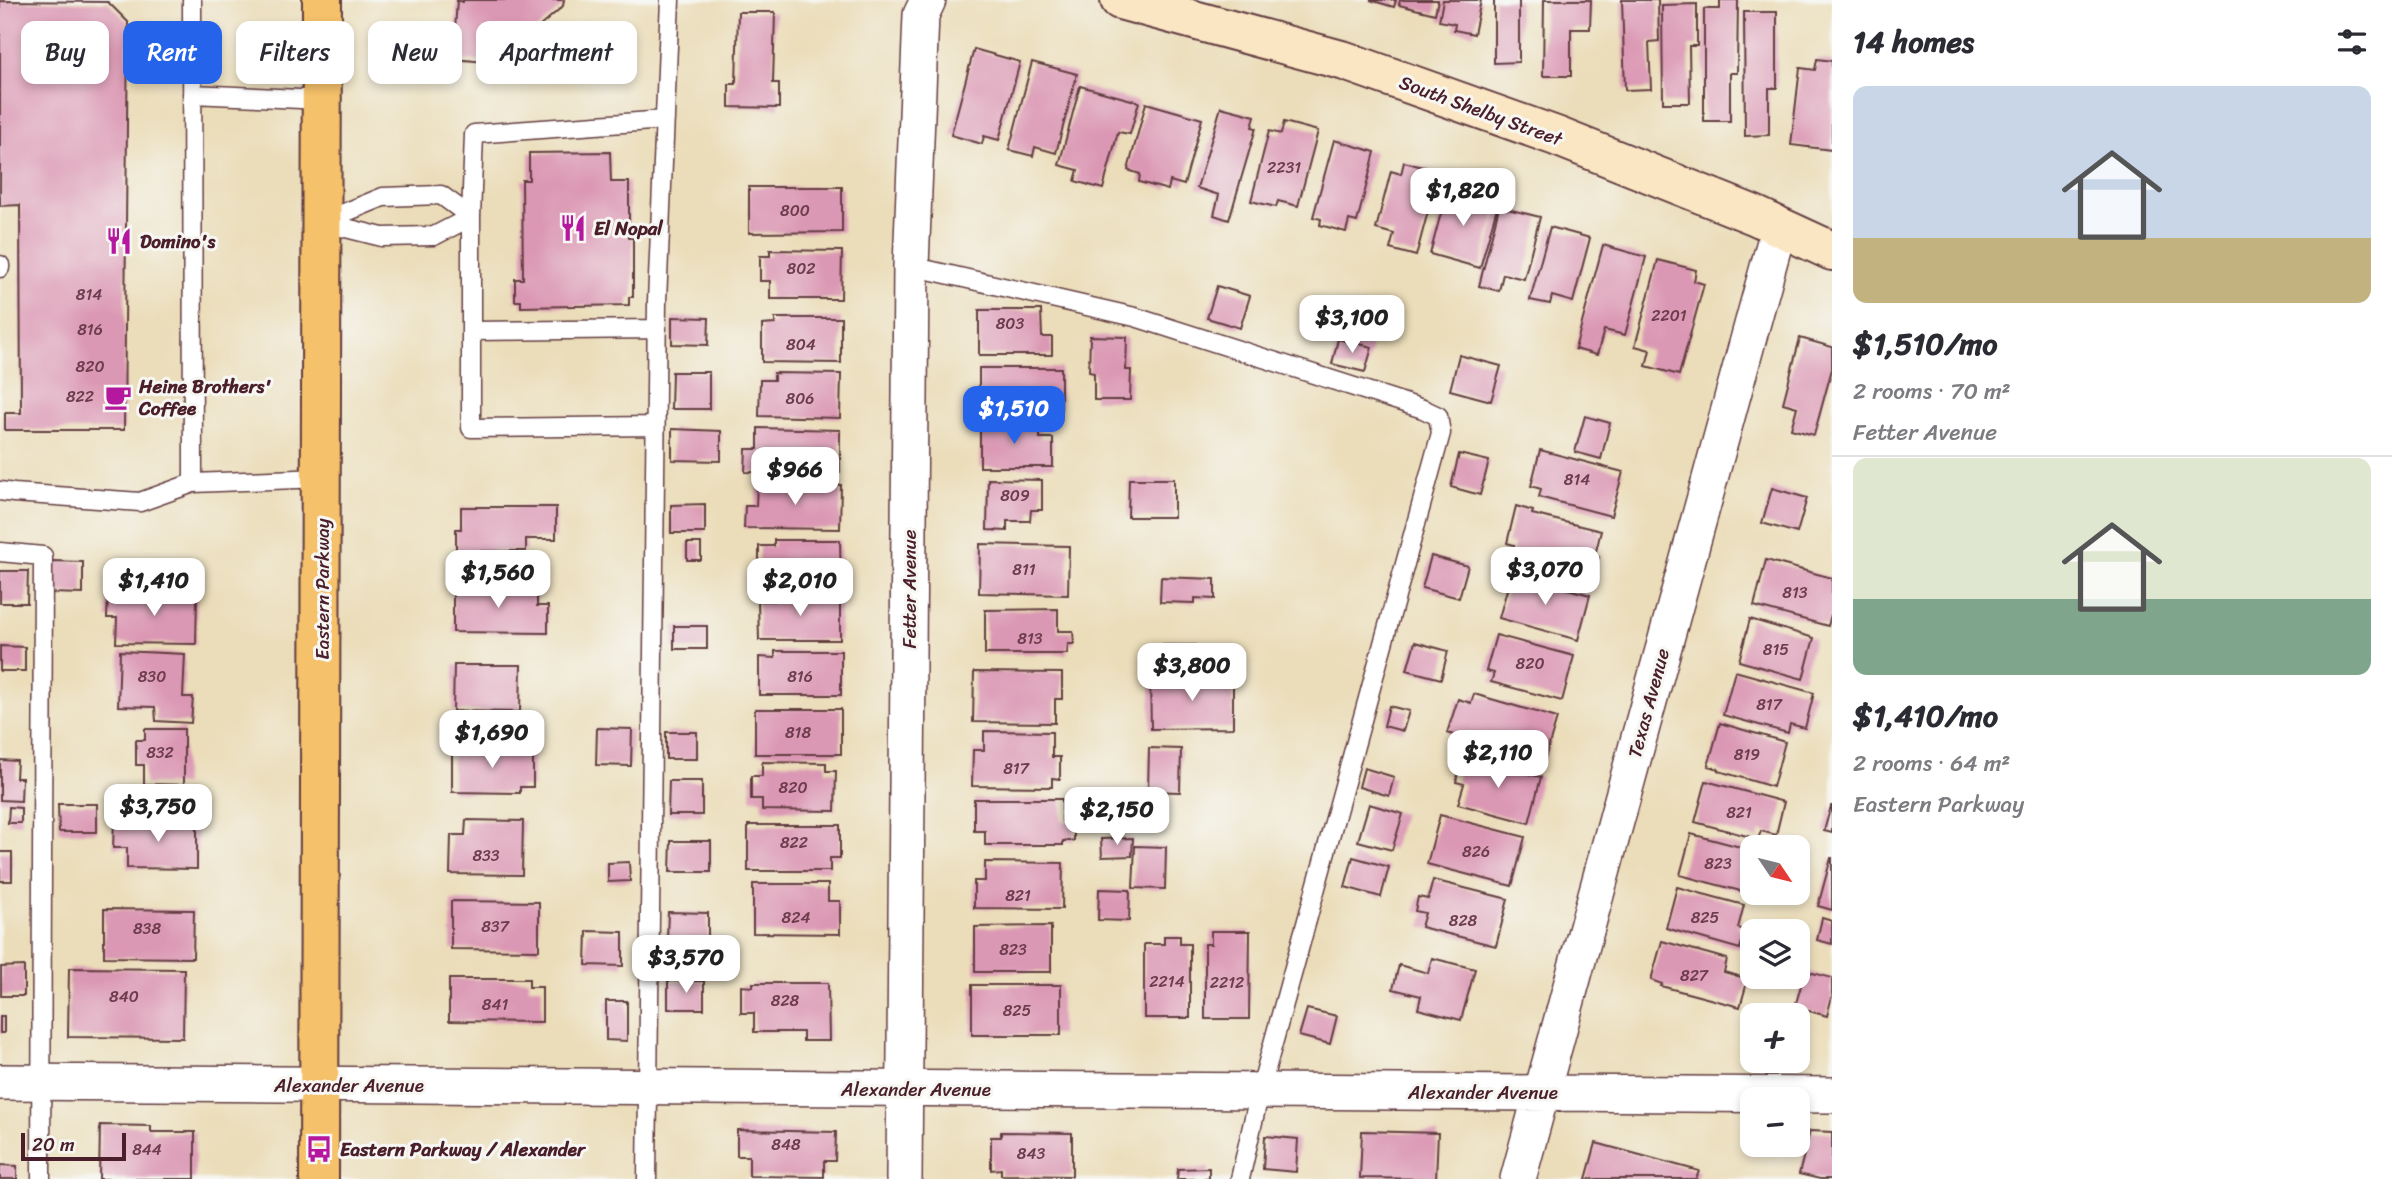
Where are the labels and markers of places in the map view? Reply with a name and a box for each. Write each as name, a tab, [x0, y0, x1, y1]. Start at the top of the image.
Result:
pin: $1,820	[1406, 168, 1520, 228]
place label: El Nopal	[594, 212, 663, 245]
restaurant icon: El Nopal	[558, 213, 588, 243]
place label: Domino's	[140, 225, 217, 258]
restaurant icon: Domino's	[104, 226, 134, 256]
pin: $3,100	[1295, 296, 1409, 355]
place label: Heine Brothers' Coffee	[138, 370, 272, 425]
cafe icon: Heine Brothers' Coffee	[103, 382, 133, 412]
pin: $1,510	[957, 386, 1071, 446]
pin: $966	[754, 448, 836, 507]
pin: $3,070	[1488, 548, 1602, 607]
pin: $1,560	[441, 550, 555, 610]
pin: $1,410	[97, 558, 211, 618]
pin: $2,010	[743, 558, 857, 618]
pin: $3,800	[1135, 644, 1249, 703]
pin: $1,690	[435, 710, 549, 770]
pin: $2,110	[1441, 730, 1555, 790]
pin: $3,750	[101, 784, 215, 844]
pin: $2,150	[1060, 788, 1174, 847]
pin: $3,570	[629, 936, 743, 995]
place label: Eastern Parkway / Alexander	[340, 1133, 587, 1166]
bus stop icon: Eastern Parkway / Alexander	[304, 1134, 334, 1164]

